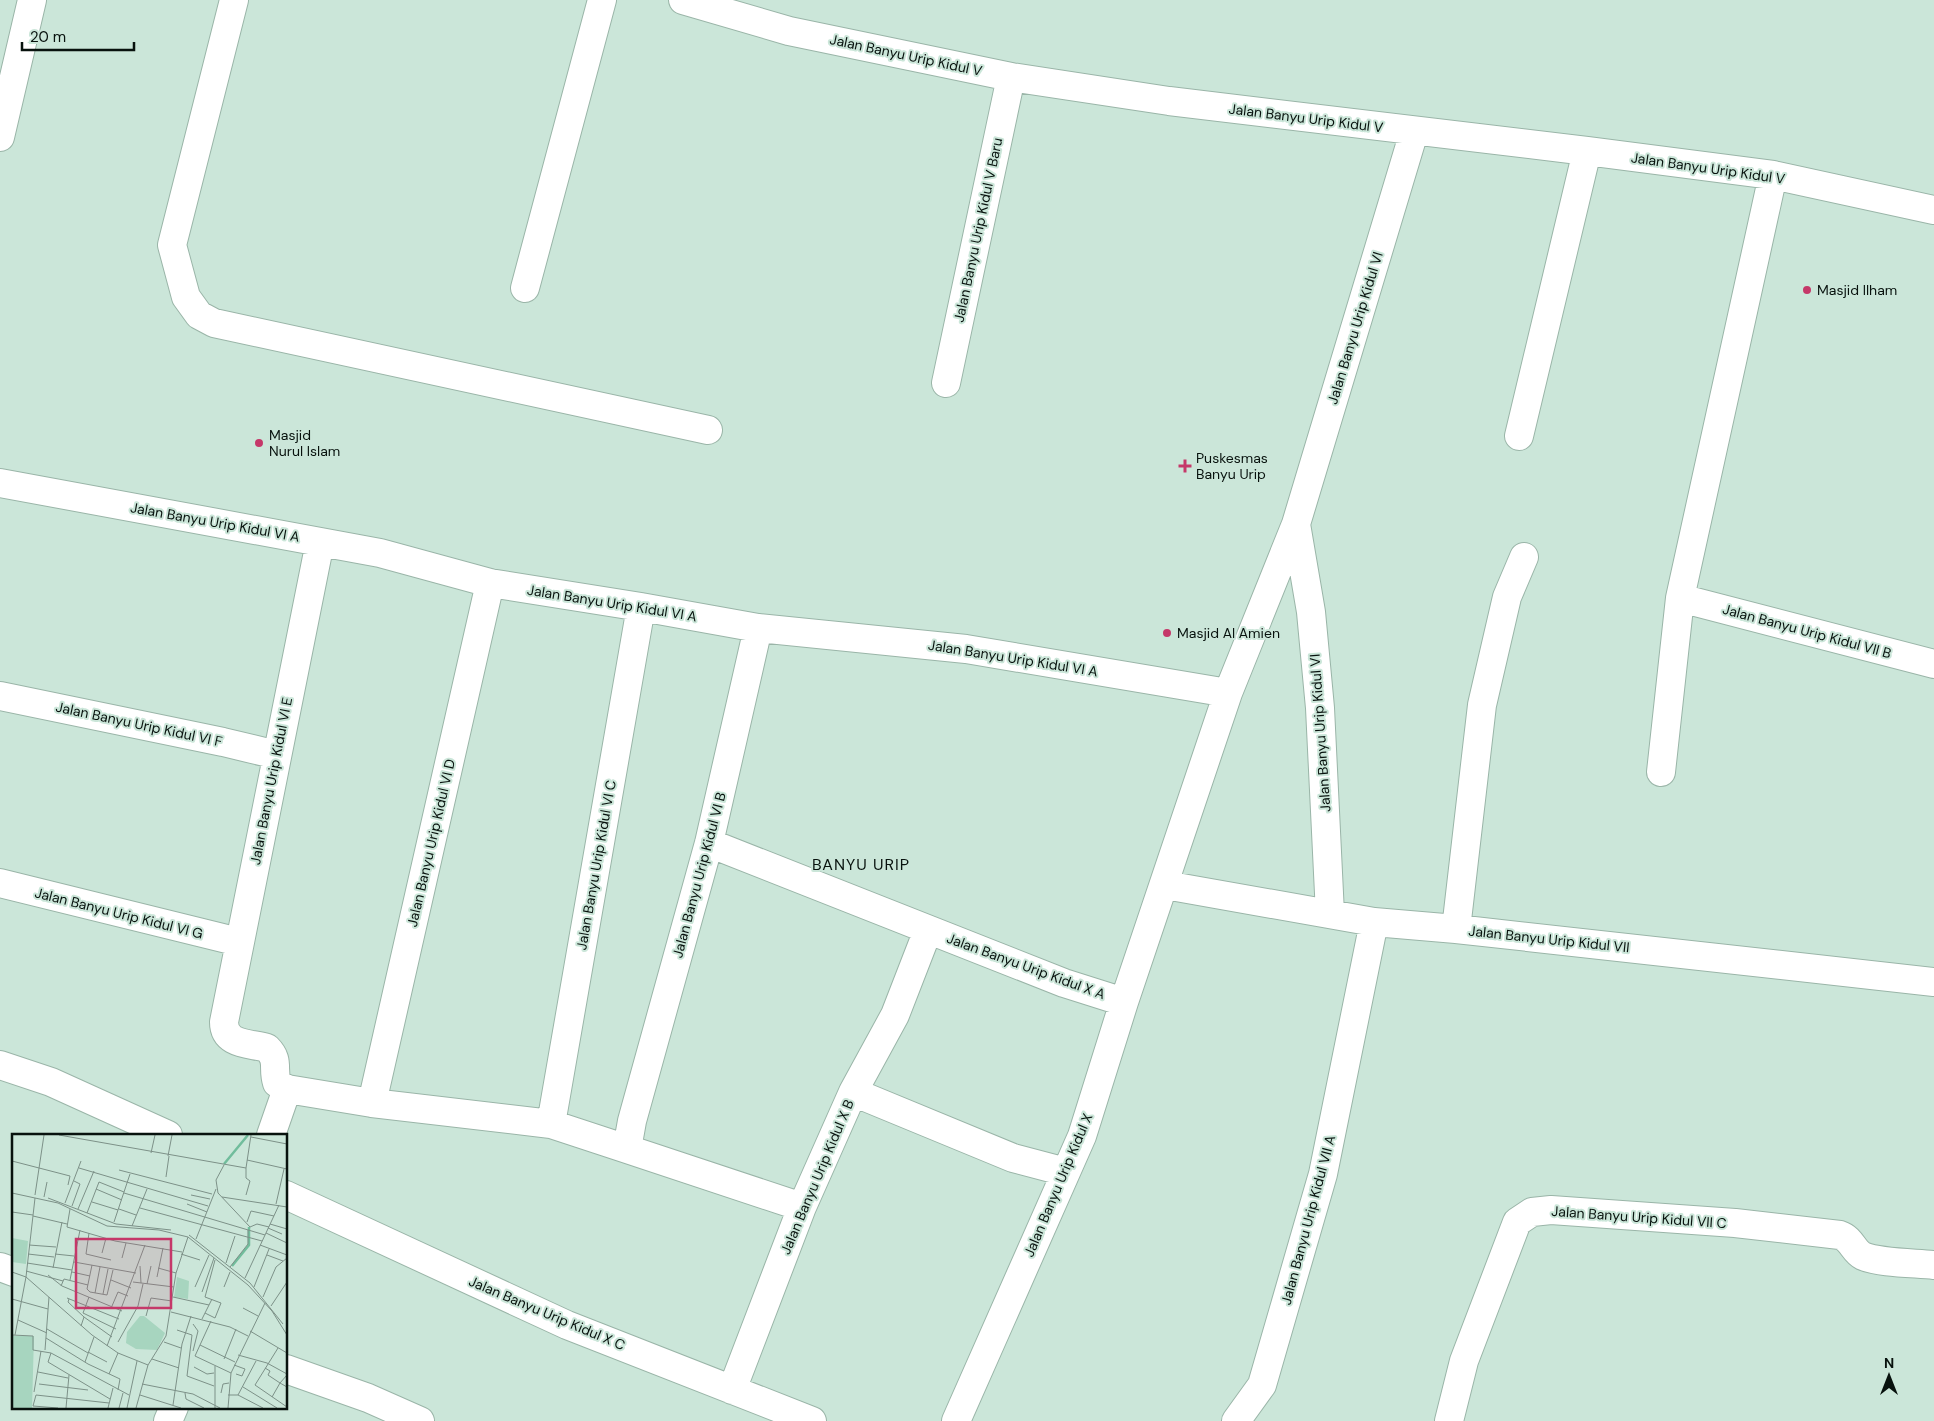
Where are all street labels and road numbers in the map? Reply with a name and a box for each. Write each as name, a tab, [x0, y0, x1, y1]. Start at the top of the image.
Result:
street label: Jalan Banyu Urip Kidul V	[828, 30, 984, 80]
street label: Jalan Banyu Urip Kidul V	[1228, 100, 1385, 136]
street label: Jalan Banyu Urip Kidul V Baru	[950, 136, 1006, 324]
street label: Jalan Banyu Urip Kidul V	[1630, 148, 1787, 188]
street label: Jalan Banyu Urip Kidul VI	[1323, 250, 1387, 406]
street label: Jalan Banyu Urip Kidul VI A	[129, 498, 301, 546]
street label: Jalan Banyu Urip Kidul VI A	[526, 581, 698, 625]
street label: Jalan Banyu Urip Kidul VII B	[1721, 600, 1893, 662]
street label: Jalan Banyu Urip Kidul VI A	[927, 636, 1099, 680]
street label: Jalan Banyu Urip Kidul VI	[1305, 653, 1335, 813]
street label: Jalan Banyu Urip Kidul VI E	[246, 696, 296, 866]
street label: Jalan Banyu Urip Kidul VI F	[54, 698, 224, 751]
street label: Jalan Banyu Urip Kidul VI D	[403, 757, 459, 929]
street label: Jalan Banyu Urip Kidul VI C	[572, 779, 620, 951]
street label: Jalan Banyu Urip Kidul VI B	[668, 790, 730, 960]
street label: Jalan Banyu Urip Kidul VI G	[33, 883, 205, 943]
street label: Jalan Banyu Urip Kidul VII	[1468, 922, 1630, 956]
street label: Jalan Banyu Urip Kidul X A	[944, 929, 1108, 1003]
street label: Jalan Banyu Urip Kidul X B	[776, 1097, 858, 1257]
street label: Jalan Banyu Urip Kidul X	[1020, 1110, 1096, 1260]
street label: Jalan Banyu Urip Kidul VII A	[1277, 1133, 1339, 1307]
street label: Jalan Banyu Urip Kidul VII C	[1551, 1202, 1727, 1232]
street label: Jalan Banyu Urip Kidul X C	[466, 1272, 628, 1354]

